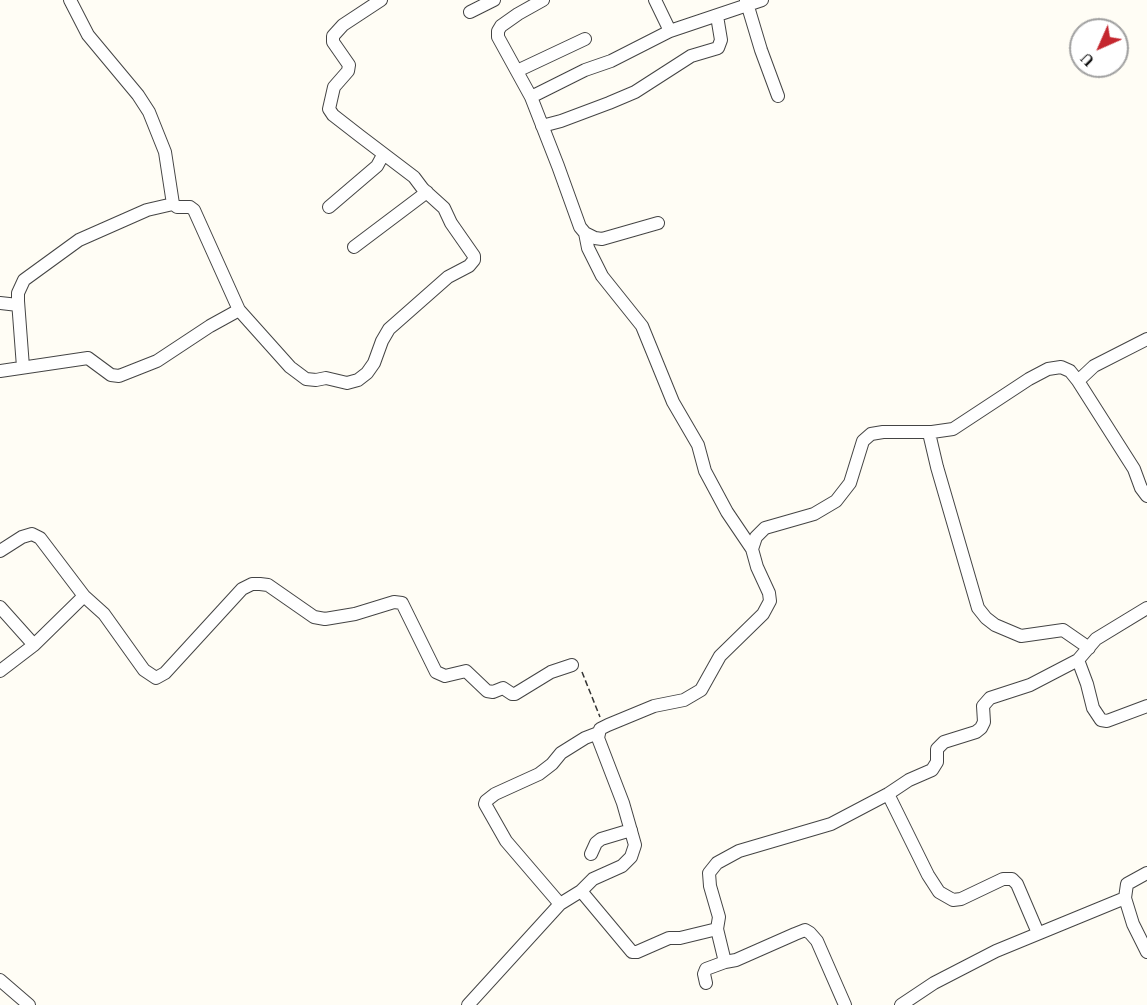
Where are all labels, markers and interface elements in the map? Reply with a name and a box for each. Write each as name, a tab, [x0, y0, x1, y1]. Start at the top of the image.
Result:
north arrow	[1069, 18, 1129, 78]
text: U	[1077, 50, 1097, 70]

